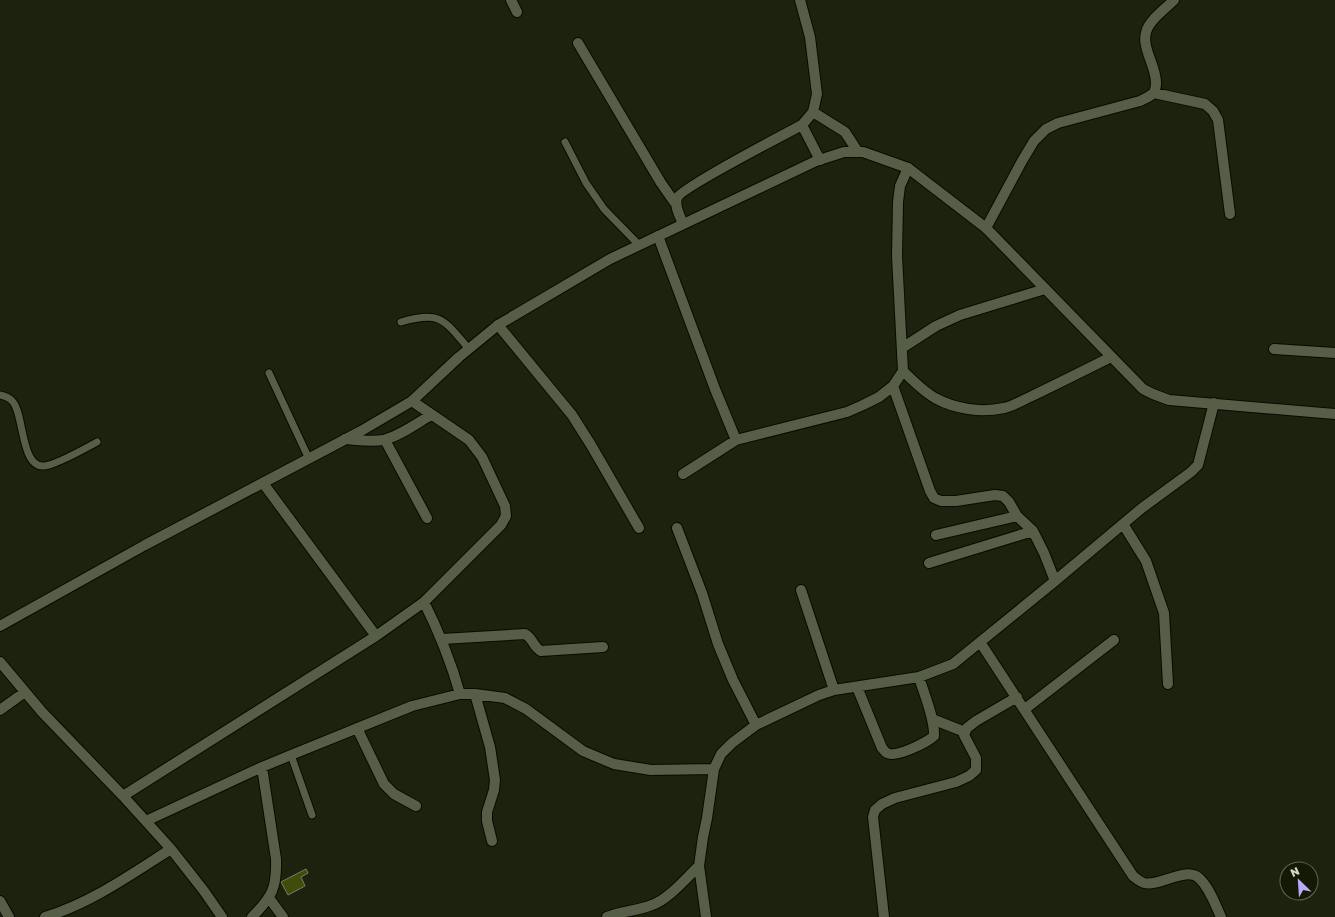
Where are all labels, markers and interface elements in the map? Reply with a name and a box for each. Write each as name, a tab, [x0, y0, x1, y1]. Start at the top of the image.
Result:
north arrow	[1279, 861, 1319, 901]
text: N	[1288, 864, 1301, 879]

